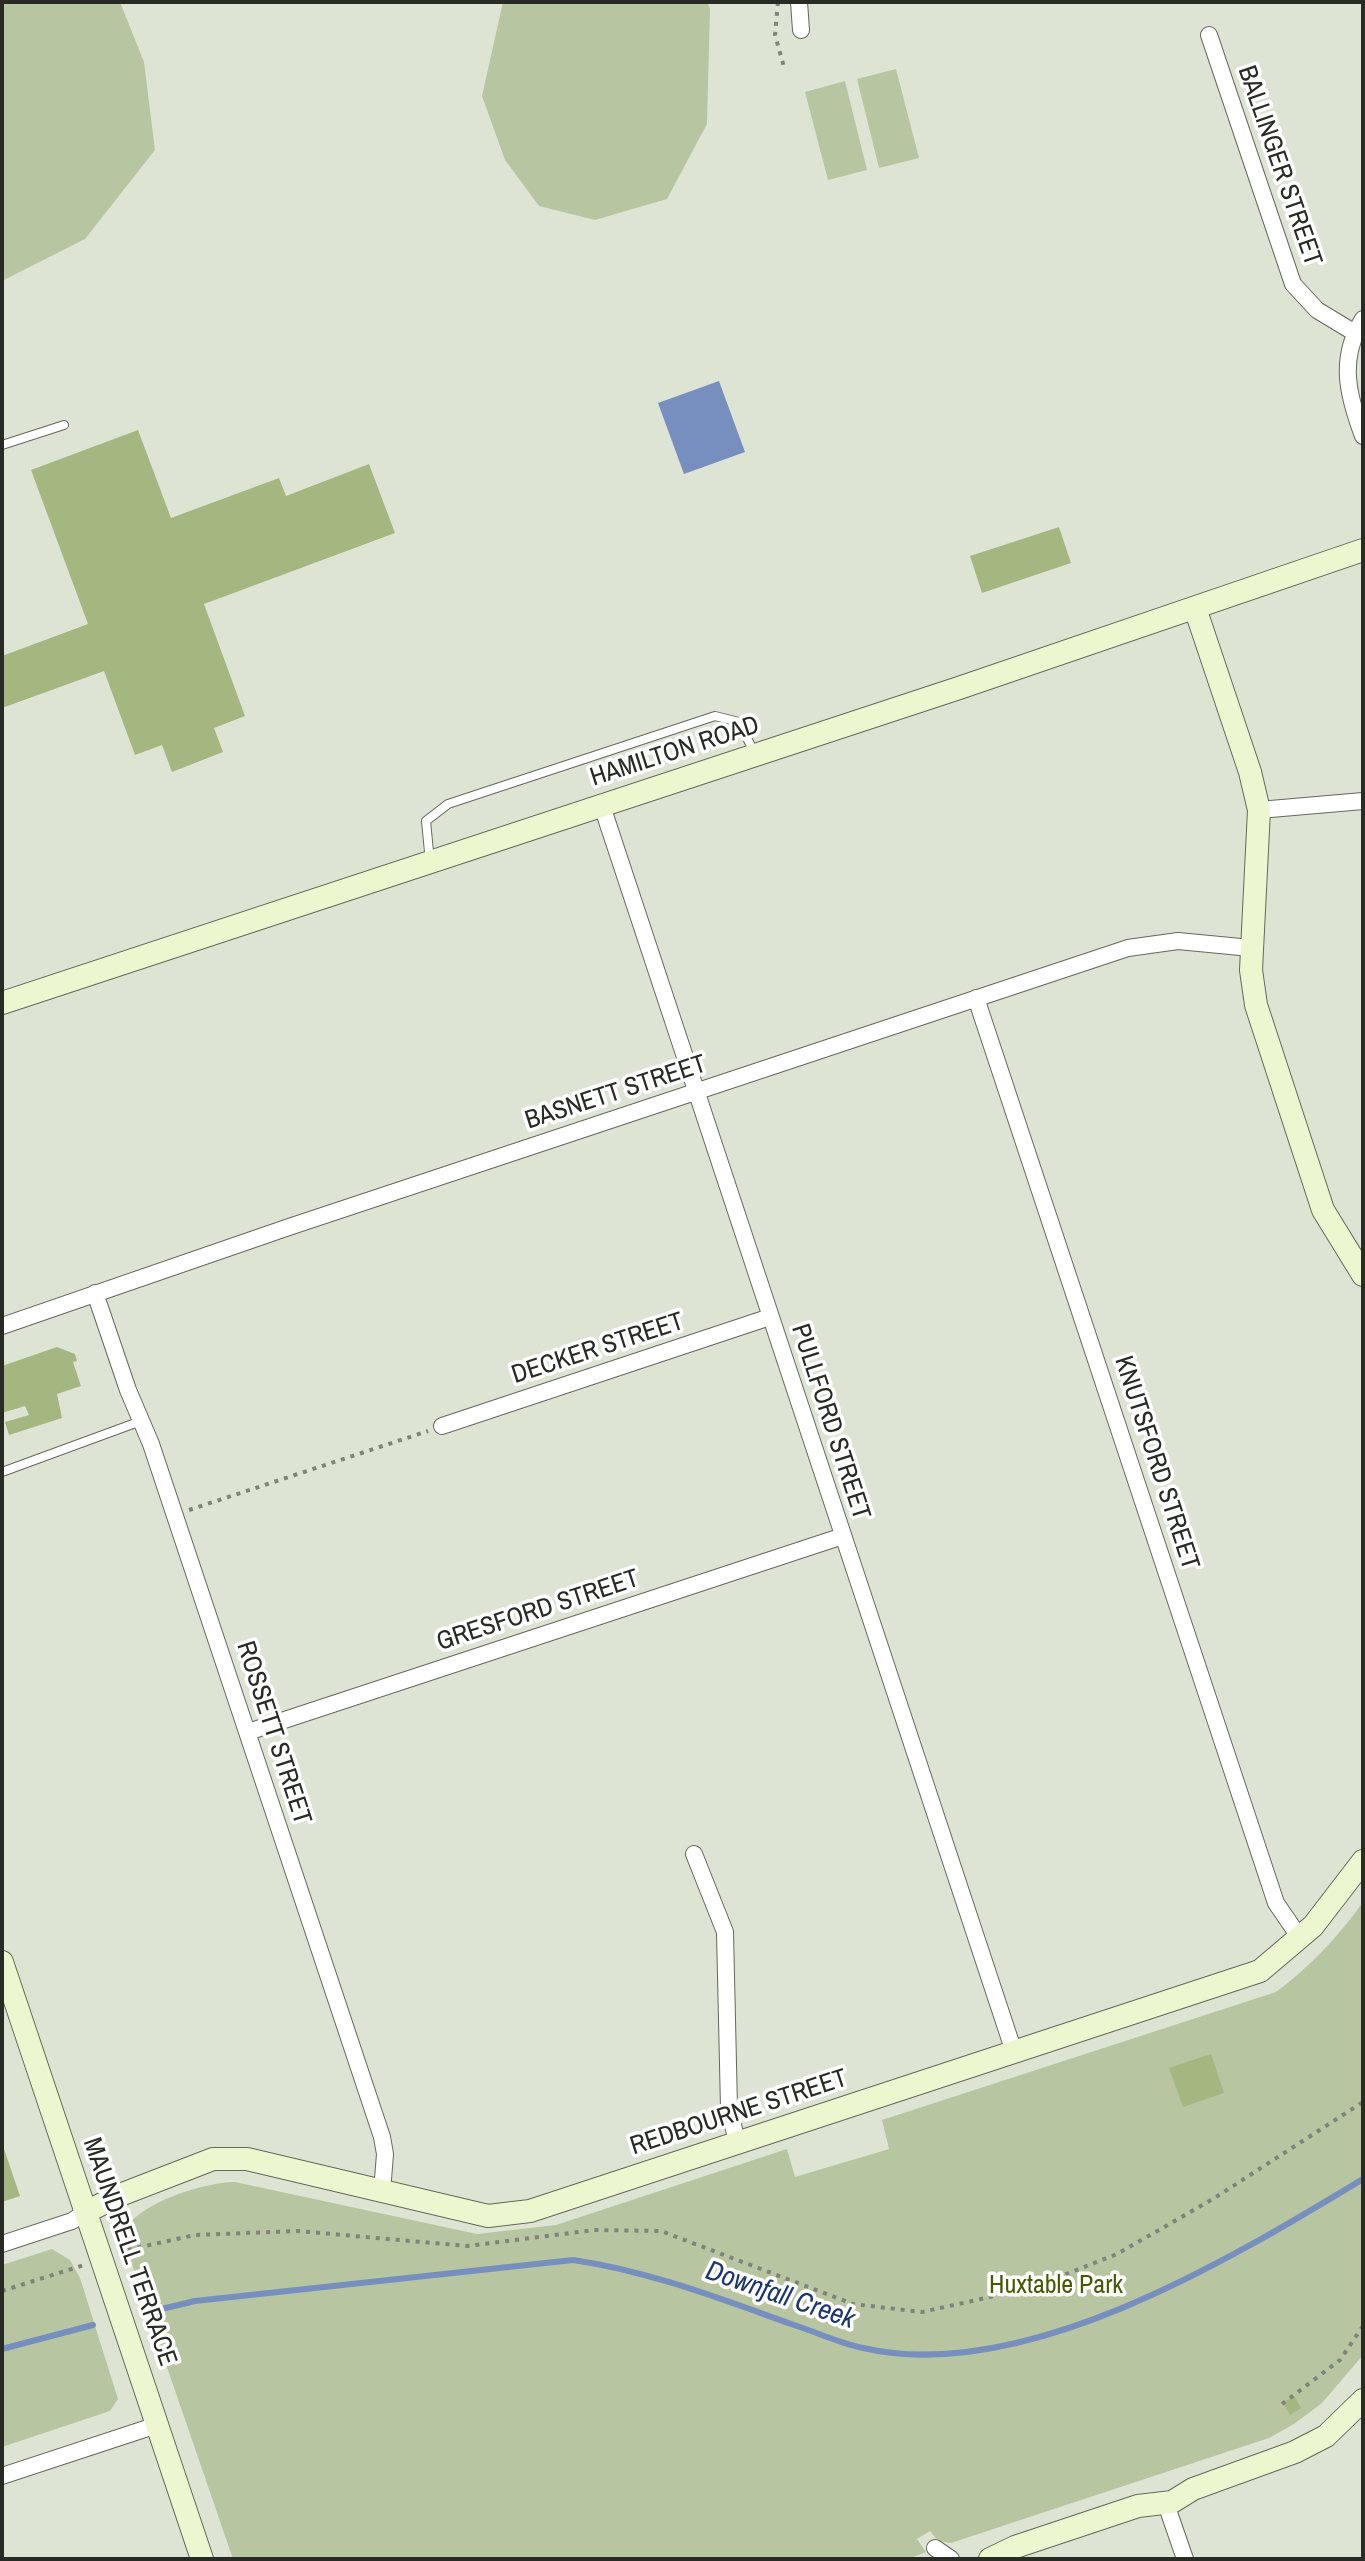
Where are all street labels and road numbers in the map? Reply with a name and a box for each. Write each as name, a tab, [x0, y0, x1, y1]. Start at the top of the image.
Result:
street label: BALLINGER STREET	[1230, 62, 1328, 270]
street label: HAMILTON ROAD	[587, 710, 763, 794]
street label: BASNETT STREET	[522, 1049, 710, 1137]
street label: DECKER STREET	[508, 1307, 688, 1391]
street label: PULLFORD STREET	[784, 1320, 876, 1524]
street label: KNUTSFORD STREET	[1107, 1352, 1205, 1574]
street label: GRESFORD STREET	[433, 1564, 643, 1658]
street label: ROSSETT STREET	[229, 1637, 317, 1829]
street label: REDBOURNE STREET	[627, 2063, 851, 2163]
street label: MAUNDRELL TERRACE	[75, 2134, 183, 2370]

